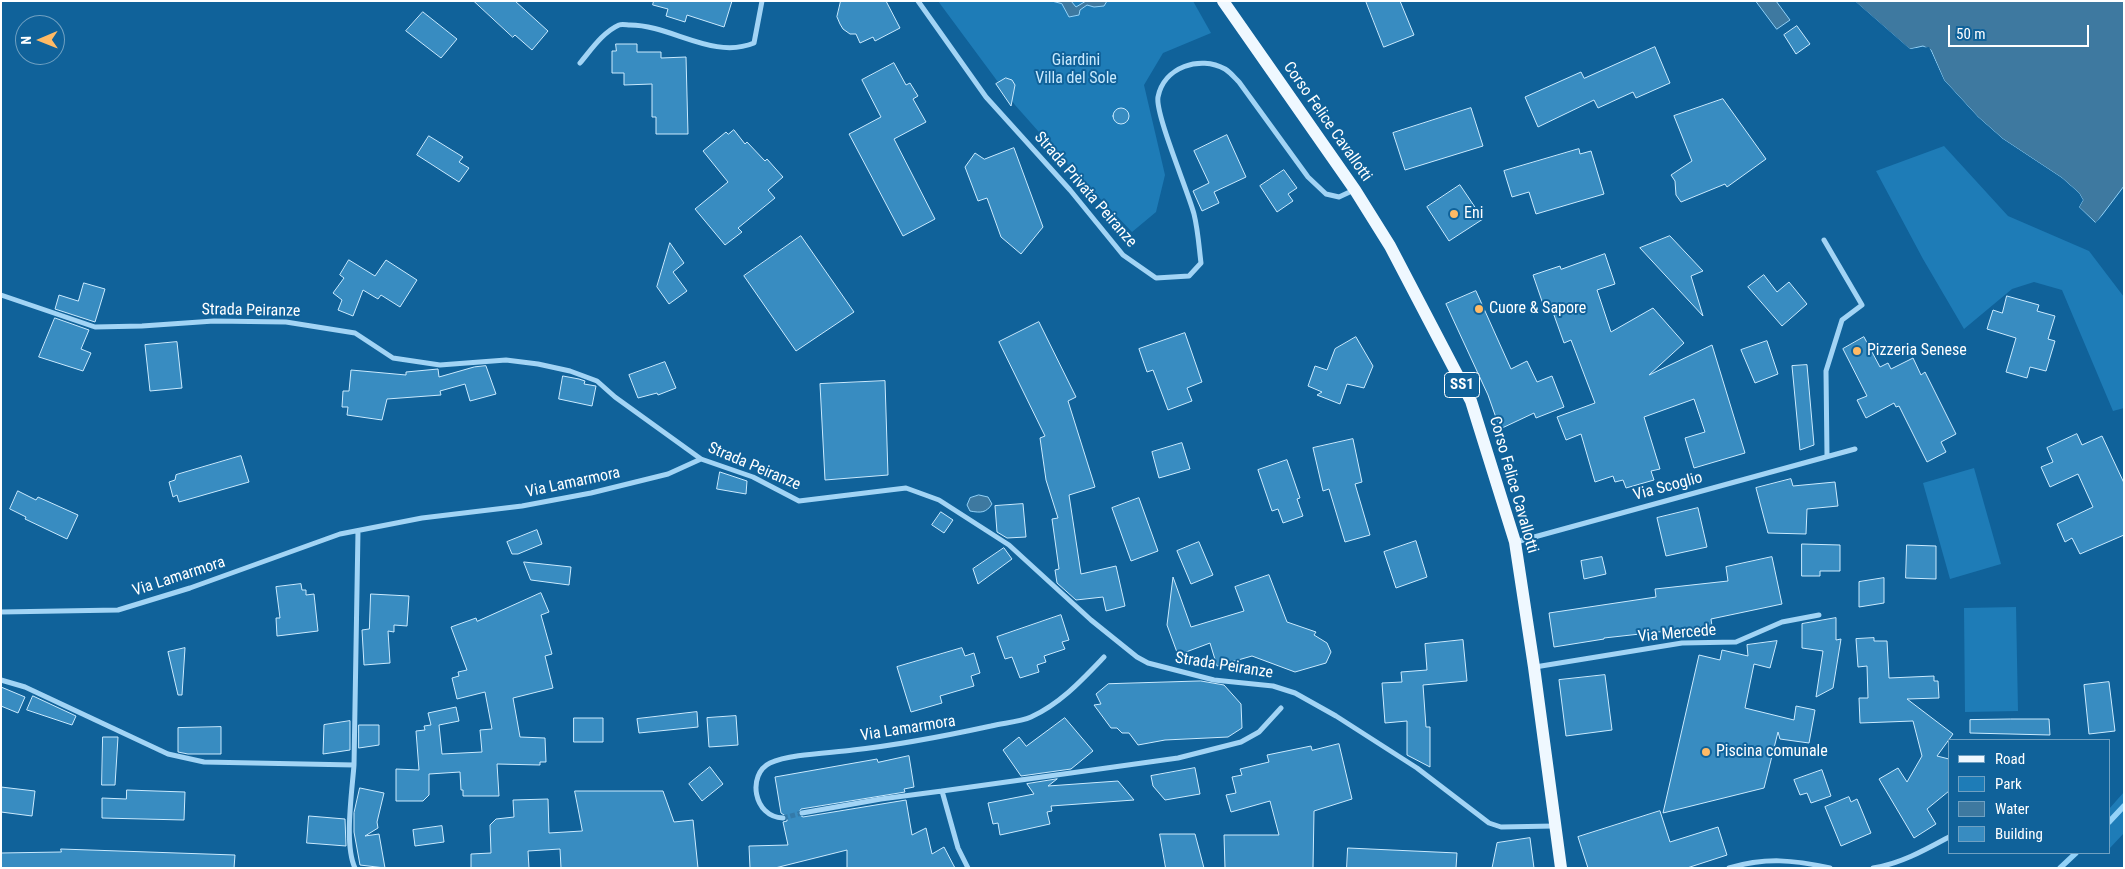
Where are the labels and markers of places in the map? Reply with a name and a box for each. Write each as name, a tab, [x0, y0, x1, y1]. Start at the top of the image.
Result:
place label: Eni	[1464, 204, 1483, 224]
marker: Eni	[1448, 208, 1460, 220]
place label: Cuore & Sapore	[1489, 299, 1586, 319]
marker: Cuore & Sapore	[1473, 303, 1485, 315]
place label: Pizzeria Senese	[1867, 341, 1967, 361]
marker: Pizzeria Senese	[1851, 345, 1863, 357]
place label: Piscina comunale	[1716, 742, 1828, 762]
marker: Piscina comunale	[1700, 746, 1712, 758]

